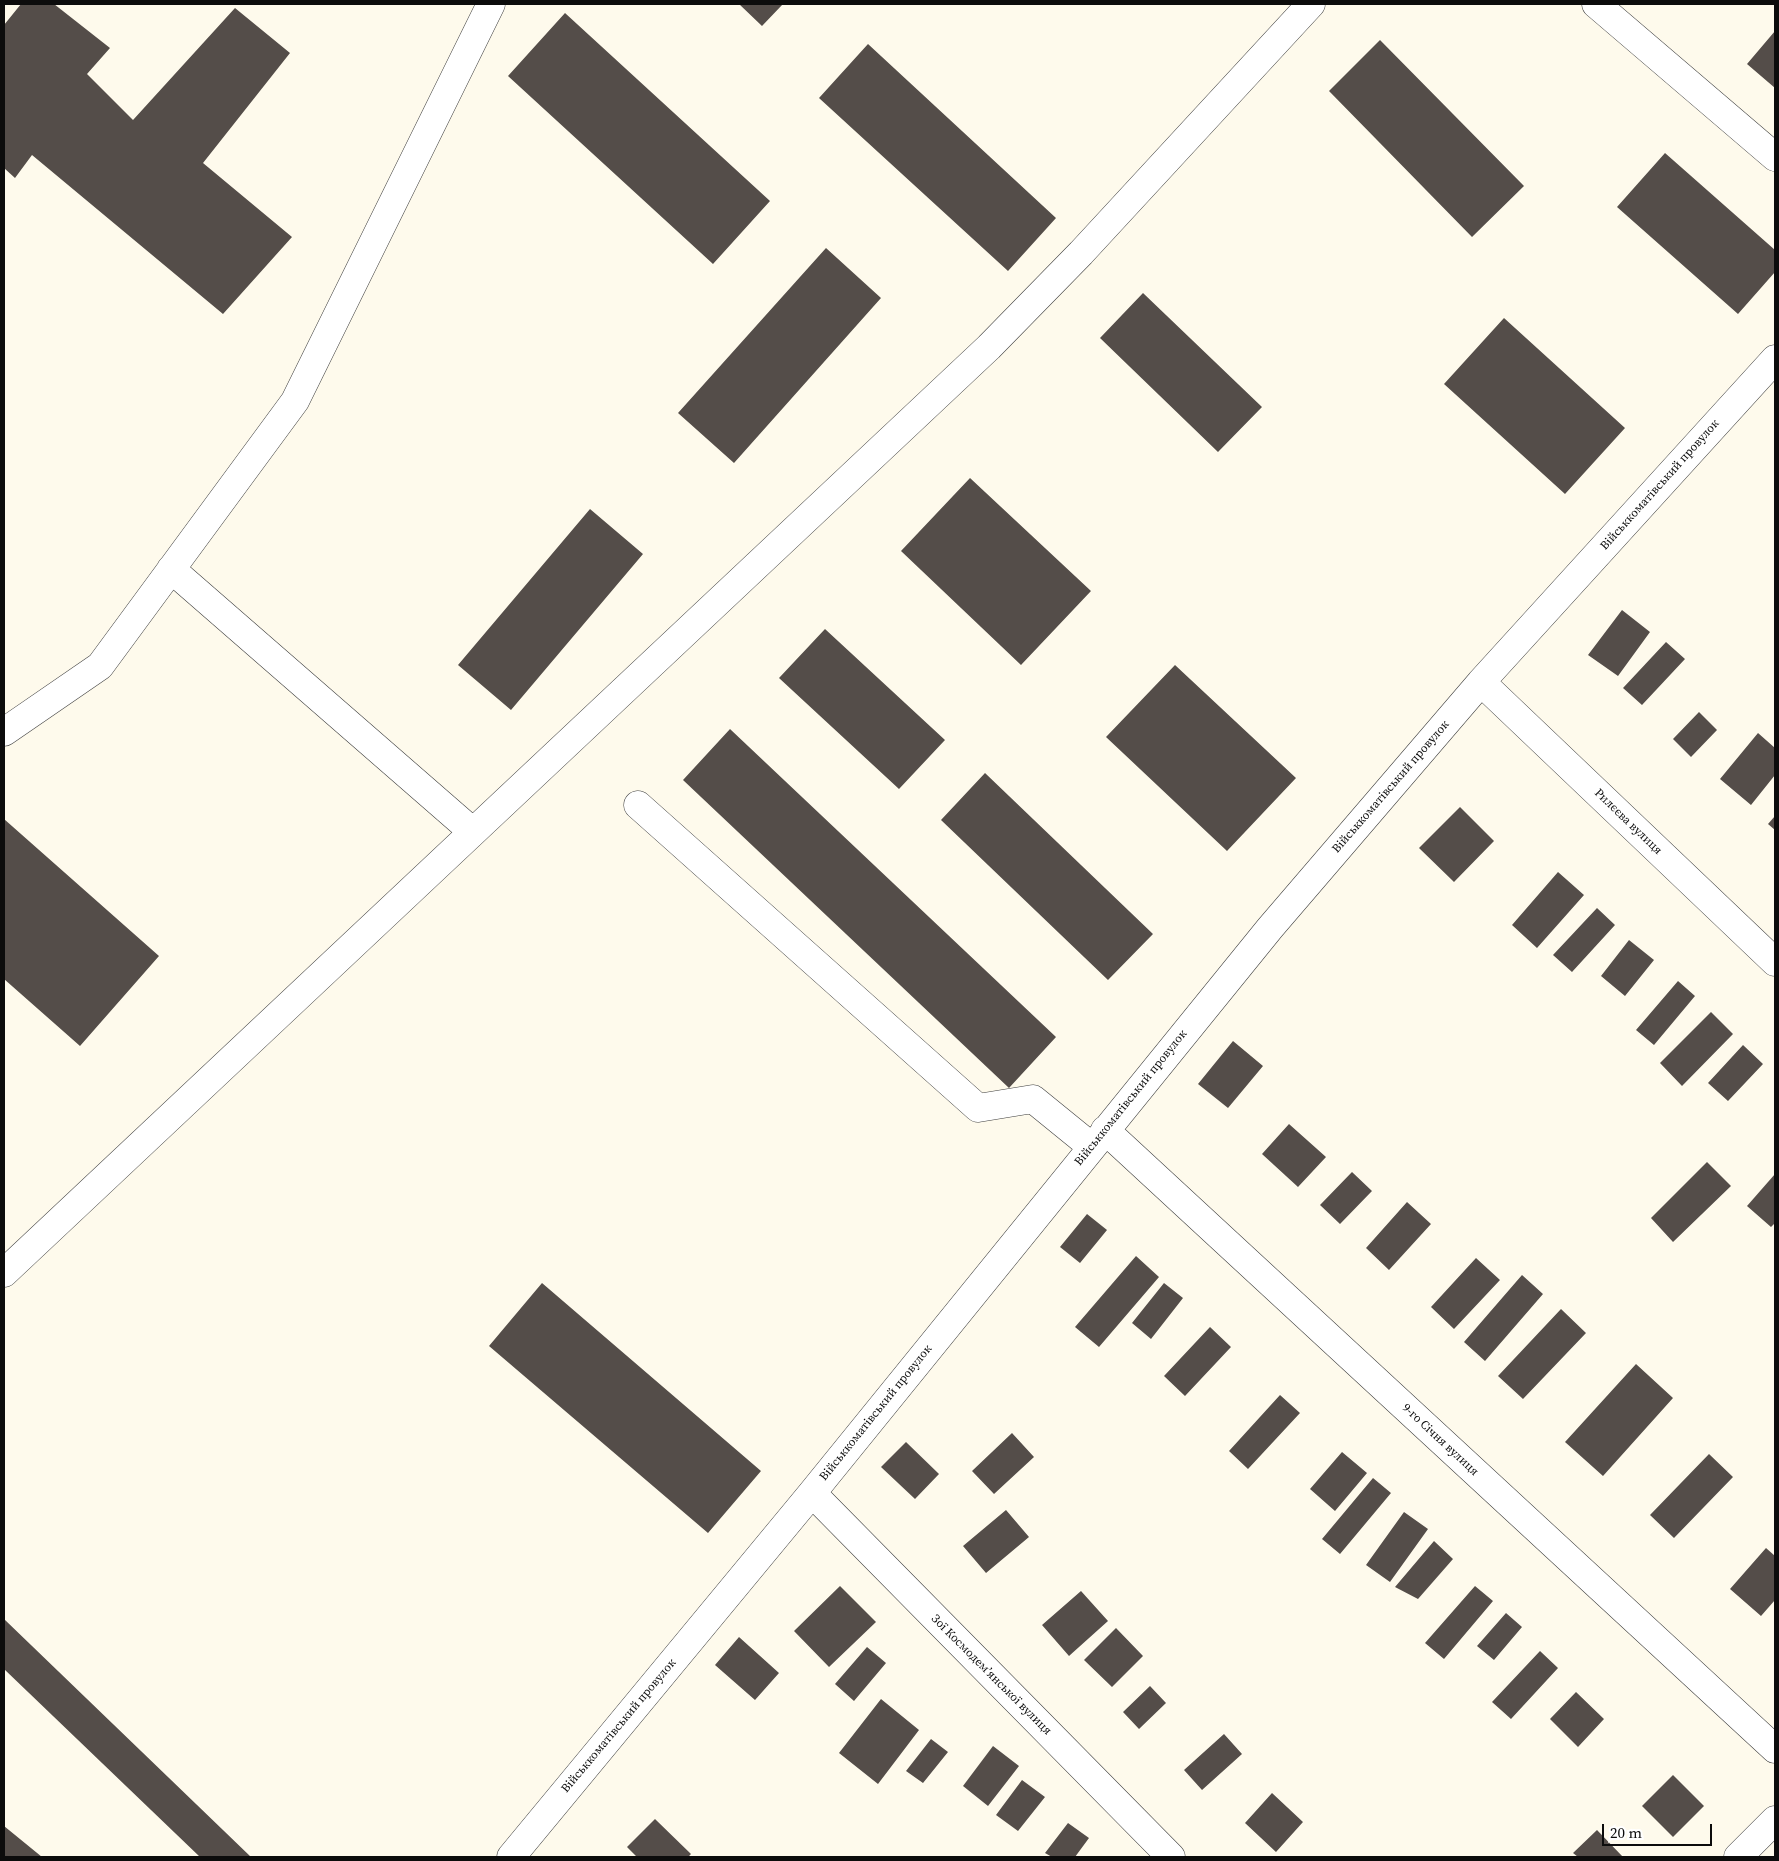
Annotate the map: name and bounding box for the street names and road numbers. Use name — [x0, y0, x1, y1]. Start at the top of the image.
street label: Військкоматівський провулок — [1598, 417, 1722, 553]
street label: Військкоматівський провулок — [1330, 718, 1452, 856]
street label: Рилєєва вулиця — [1591, 786, 1665, 858]
street label: Військкоматівський провулок — [1072, 1027, 1190, 1169]
street label: Військкоматівський провулок — [817, 1342, 935, 1484]
street label: 9-го Січня вулиця — [1399, 1401, 1481, 1479]
street label: Зої Космодем’янської вулиця — [928, 1612, 1054, 1738]
street label: Військкоматівський провулок — [559, 1656, 679, 1796]

